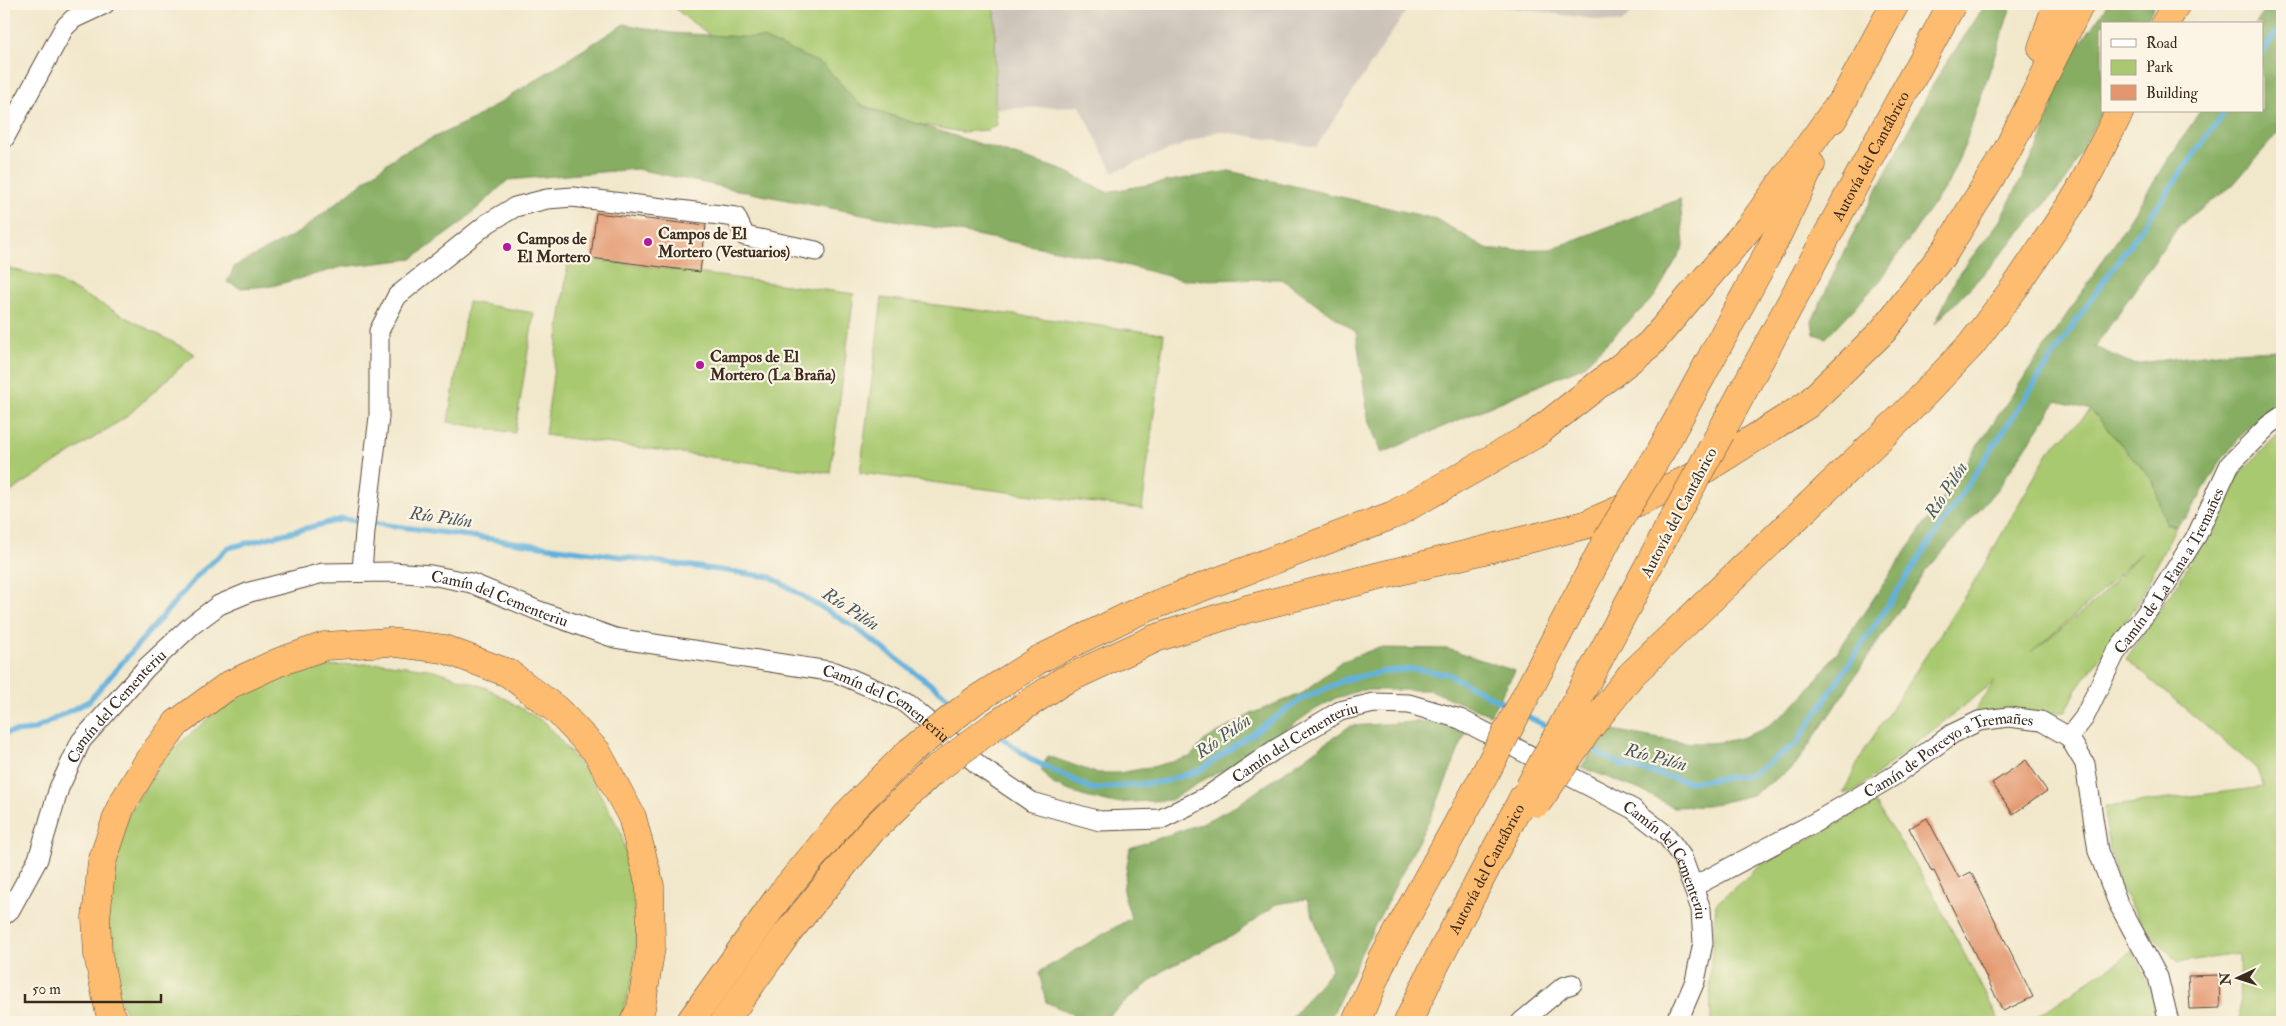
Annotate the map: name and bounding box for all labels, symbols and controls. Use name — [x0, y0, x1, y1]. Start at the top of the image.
legend — [2101, 22, 2264, 112]
text: Road — [2146, 34, 2178, 53]
text: Park — [2146, 58, 2173, 77]
text: Building — [2146, 84, 2198, 103]
street label: Autovía del Cantábrico — [1827, 88, 1914, 225]
place label: Campos de El Mortero (Vestuarios) — [657, 224, 790, 262]
place label: Campos de El Mortero — [517, 229, 591, 267]
marker: Campos de El Mortero (Vestuarios) — [642, 236, 654, 248]
marker: Campos de El Mortero — [501, 241, 513, 253]
place label: Campos de El Mortero (La Braña) — [709, 347, 836, 385]
marker: Campos de El Mortero (La Braña) — [694, 359, 706, 371]
street label: Autovía del Cantábrico — [1636, 444, 1722, 582]
water label: Río Pilón — [1919, 458, 1973, 524]
street label: Camín de La Fana a Tremañes — [2110, 485, 2229, 658]
water label: Río Pilón — [407, 502, 474, 533]
street label: Camín del Cementeriu — [429, 566, 571, 632]
water label: Río Pilón — [817, 582, 883, 636]
street label: Camín del Cementeriu — [63, 645, 171, 767]
street label: Camín del Cementeriu — [821, 661, 953, 747]
street label: Camín del Cementeriu — [1228, 698, 1360, 788]
street label: Camín de Porceyo a Tremañes — [1860, 708, 2035, 802]
water label: Río Pilón — [1190, 709, 1256, 764]
water label: Río Pilón — [1621, 738, 1689, 777]
street label: Camín del Cementeriu — [1620, 797, 1711, 920]
street label: Autovía del Cantábrico — [1444, 800, 1529, 939]
north arrow — [2214, 954, 2264, 1004]
scale bar — [25, 971, 161, 1003]
text: N — [2217, 972, 2235, 987]
text: 50 m — [32, 980, 61, 999]

